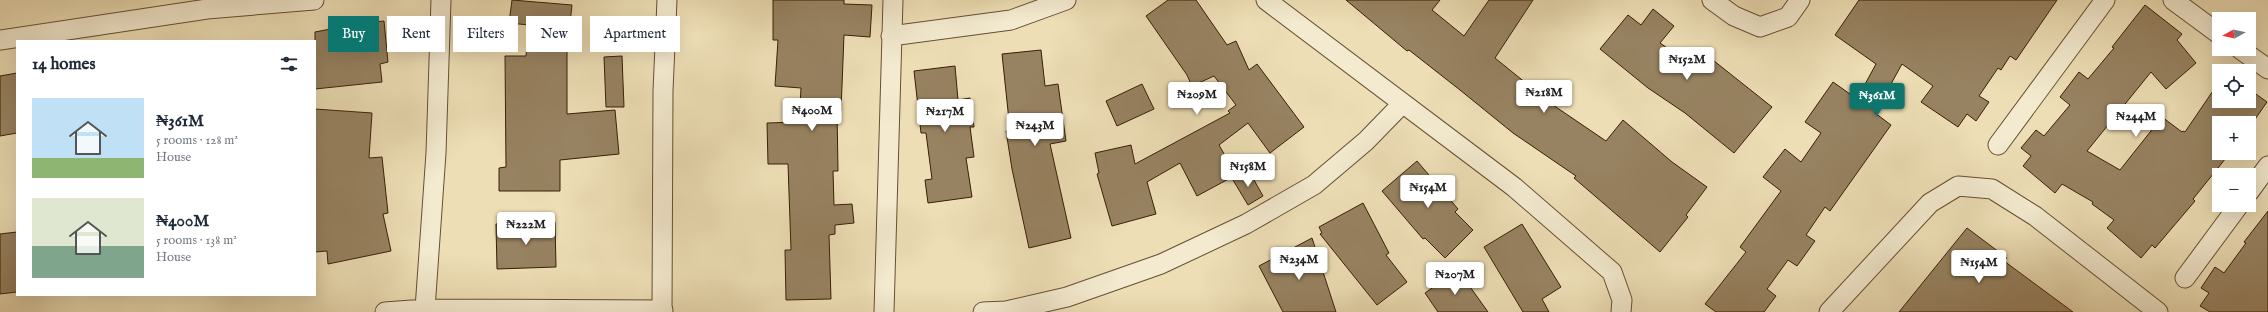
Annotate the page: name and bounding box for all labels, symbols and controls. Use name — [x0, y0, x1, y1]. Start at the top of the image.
north arrow — [2212, 12, 2256, 56]
map controls — [2212, 12, 2256, 212]
chip: Buy — [328, 16, 379, 52]
chip: Rent — [387, 16, 445, 52]
chip: Filters — [453, 16, 518, 52]
chip: New — [526, 16, 582, 52]
chip: Apartment — [590, 16, 680, 52]
pin: ₦152M — [1659, 47, 1715, 81]
text: ₦152M — [1668, 51, 1706, 68]
icon: filters — [278, 53, 300, 75]
text: 14 homes — [32, 54, 95, 75]
button: locate — [2212, 64, 2256, 108]
pin: ₦218M — [1516, 80, 1572, 114]
pin: ₦209M — [1169, 82, 1225, 116]
pin: ₦361M — [1849, 83, 1905, 117]
text: ₦218M — [1525, 84, 1563, 101]
text: ₦209M — [1177, 86, 1217, 103]
text: ₦361M — [1859, 87, 1895, 104]
pin: ₦400M — [784, 98, 840, 132]
pin: ₦217M — [917, 99, 973, 133]
text: ₦400M — [792, 102, 832, 119]
text: ₦217M — [926, 103, 964, 120]
pin: ₦244M — [2108, 104, 2164, 138]
text: ₦244M — [2116, 108, 2156, 125]
text: ₦361M — [156, 111, 204, 132]
pin: ₦243M — [1007, 113, 1063, 147]
icon: home — [64, 114, 112, 162]
button: + — [2212, 116, 2256, 160]
text: ₦243M — [1016, 117, 1054, 134]
text: 5 rooms · 128 m² — [156, 132, 238, 149]
text: House — [156, 149, 191, 166]
pin: ₦158M — [1220, 154, 1276, 188]
text: ₦158M — [1230, 158, 1266, 175]
button: − — [2212, 168, 2256, 212]
pin: ₦154M — [1400, 175, 1456, 209]
text: ₦154M — [1409, 179, 1447, 196]
text: ₦400M — [156, 211, 209, 232]
pin: ₦222M — [498, 212, 554, 246]
icon: home — [64, 214, 112, 262]
text: ₦222M — [506, 216, 546, 233]
text: 5 rooms · 138 m² — [156, 232, 237, 249]
pin: ₦234M — [1271, 247, 1327, 281]
text: House — [156, 249, 191, 266]
pin: ₦154M — [1951, 250, 2007, 284]
text: ₦234M — [1280, 251, 1318, 268]
text: ₦154M — [1960, 254, 1998, 271]
pin: ₦207M — [1427, 262, 1483, 296]
text: ₦207M — [1435, 266, 1475, 283]

